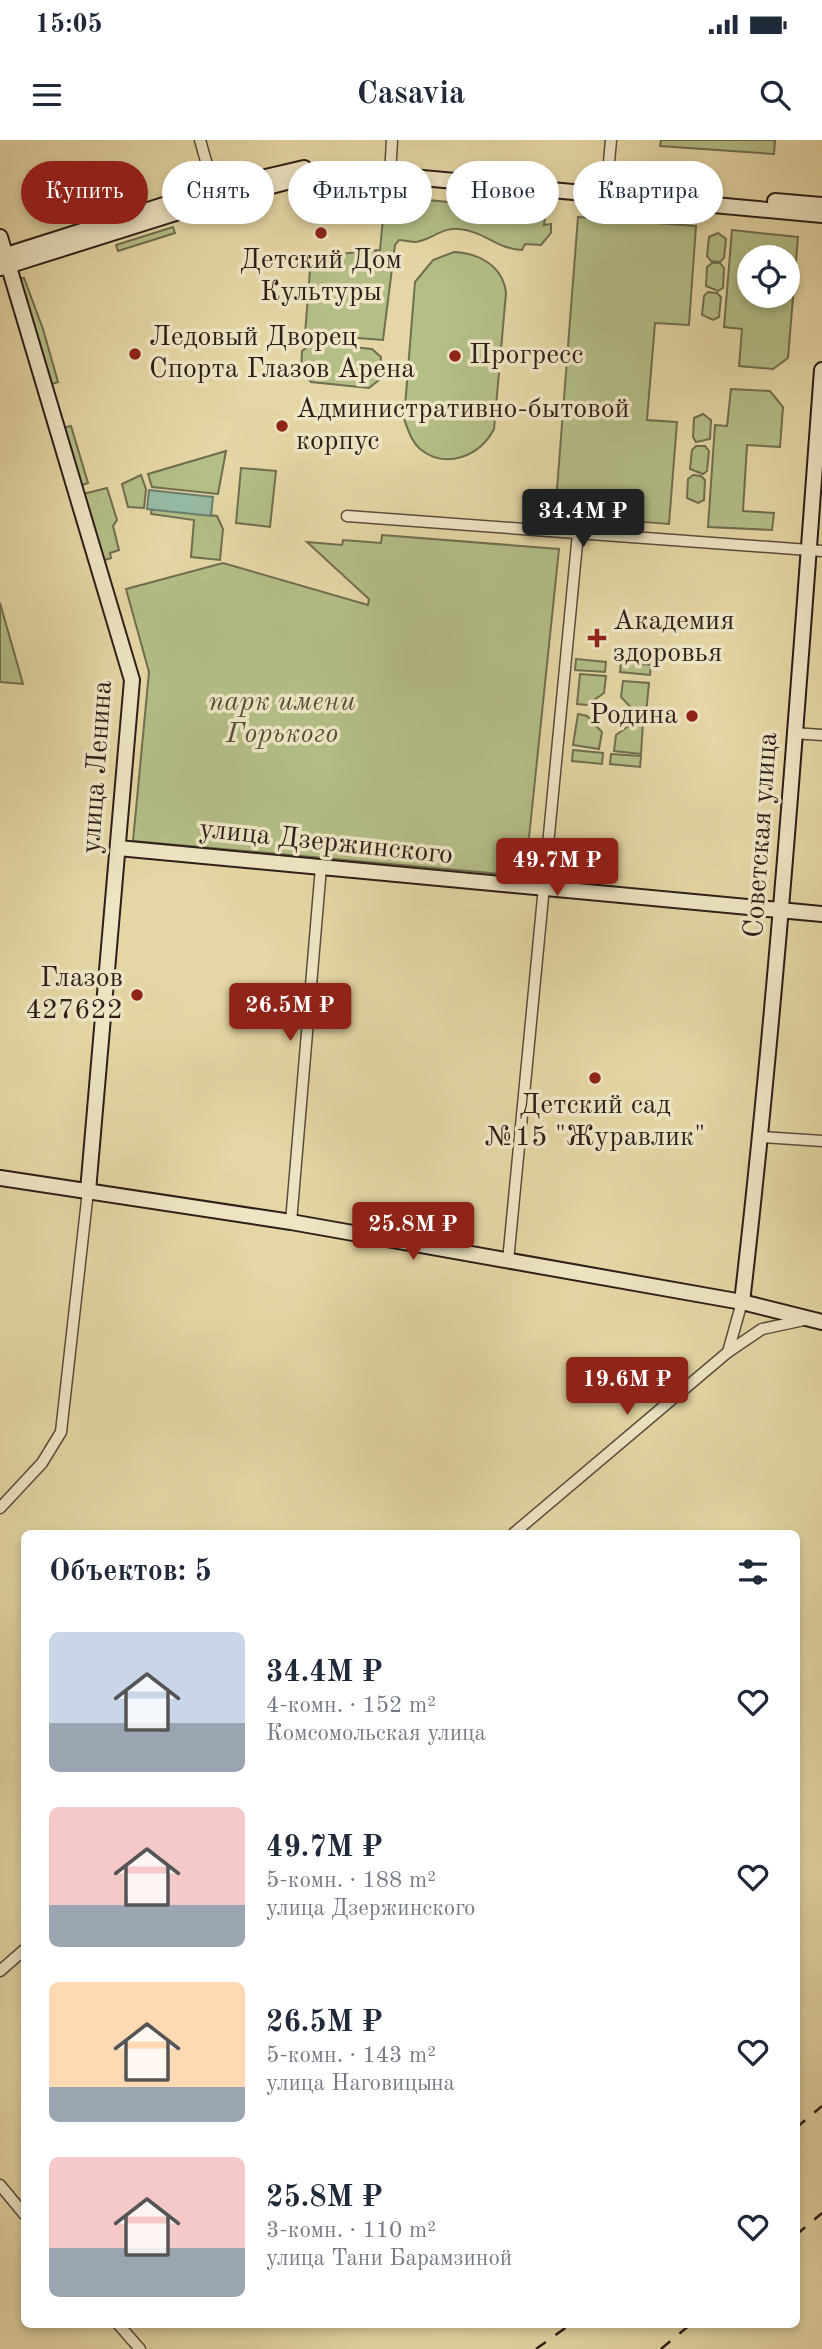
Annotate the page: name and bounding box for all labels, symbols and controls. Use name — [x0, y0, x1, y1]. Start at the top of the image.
text: 15:05 — [35, 12, 103, 38]
icon: menu — [28, 76, 66, 114]
icon: search — [756, 76, 794, 114]
text: Casavia — [357, 79, 465, 111]
chip: Купить — [21, 161, 148, 224]
chip: Снять — [162, 161, 274, 224]
chip: Фильтры — [288, 161, 432, 224]
chip: Новое — [446, 161, 559, 224]
chip: Квартира — [573, 161, 723, 224]
marker: Детский Дом Культуры — [313, 225, 329, 241]
map controls — [737, 245, 800, 308]
button: locate — [737, 245, 800, 308]
place label: Детский Дом Культуры — [240, 247, 402, 307]
place label: Ледовый Дворец Спорта Глазов Арена — [149, 324, 415, 384]
place label: Прогресс — [469, 342, 583, 370]
marker: Ледовый Дворец Спорта Глазов Арена — [127, 346, 143, 362]
marker: Прогресс — [447, 348, 463, 364]
place label: Административно-бытовой корпус — [296, 396, 630, 456]
marker: Административно-бытовой корпус — [274, 418, 290, 434]
pin: 34.4M ₽ — [518, 490, 648, 549]
text: 34.4M ₽ — [538, 500, 628, 523]
place label: Академия здоровья — [613, 608, 735, 668]
marker: Академия здоровья — [587, 628, 607, 648]
street label: улица Ленина — [78, 679, 118, 855]
park label: парк имени Горького — [208, 689, 356, 749]
place label: Родина — [589, 702, 678, 730]
marker: Родина — [684, 708, 700, 724]
street label: Советская улица — [741, 731, 783, 939]
street label: улица Дзержинского — [198, 816, 454, 870]
pin: 49.7M ₽ — [492, 838, 622, 898]
text: 49.7M ₽ — [512, 849, 602, 872]
place label: Глазов 427622 — [26, 965, 123, 1025]
pin: 26.5M ₽ — [225, 984, 355, 1043]
marker: Глазов 427622 — [129, 987, 145, 1003]
text: 26.5M ₽ — [245, 994, 335, 1017]
marker: Детский сад №15 "Журавлик" — [587, 1070, 603, 1086]
place label: Детский сад №15 "Журавлик" — [485, 1092, 705, 1152]
pin: 25.8M ₽ — [348, 1202, 478, 1262]
text: 25.8M ₽ — [368, 1213, 458, 1236]
pin: 19.6M ₽ — [562, 1358, 692, 1417]
text: 19.6M ₽ — [582, 1368, 672, 1391]
icon: filters — [734, 1553, 772, 1591]
text: Объектов: 5 — [49, 1557, 212, 1587]
text: 34.4M ₽ — [266, 1658, 383, 1688]
icon: home — [105, 1660, 189, 1744]
icon: heart — [734, 1683, 772, 1721]
text: 4-комн. · 152 m² — [266, 1694, 436, 1717]
text: Комсомольская улица — [266, 1722, 486, 1745]
text: 49.7M ₽ — [266, 1833, 383, 1863]
icon: home — [105, 1835, 189, 1919]
icon: heart — [734, 1858, 772, 1896]
text: 5-комн. · 188 m² — [266, 1869, 436, 1892]
text: улица Дзержинского — [266, 1897, 475, 1920]
text: 26.5M ₽ — [266, 2008, 383, 2038]
icon: home — [105, 2010, 189, 2094]
icon: heart — [734, 2033, 772, 2071]
text: 5-комн. · 143 m² — [266, 2044, 436, 2067]
text: улица Наговицына — [266, 2072, 455, 2095]
text: 25.8M ₽ — [266, 2183, 383, 2213]
icon: home — [105, 2185, 189, 2269]
icon: heart — [734, 2208, 772, 2246]
text: 3-комн. · 110 m² — [266, 2219, 436, 2242]
text: улица Тани Барамзиной — [266, 2247, 512, 2270]

